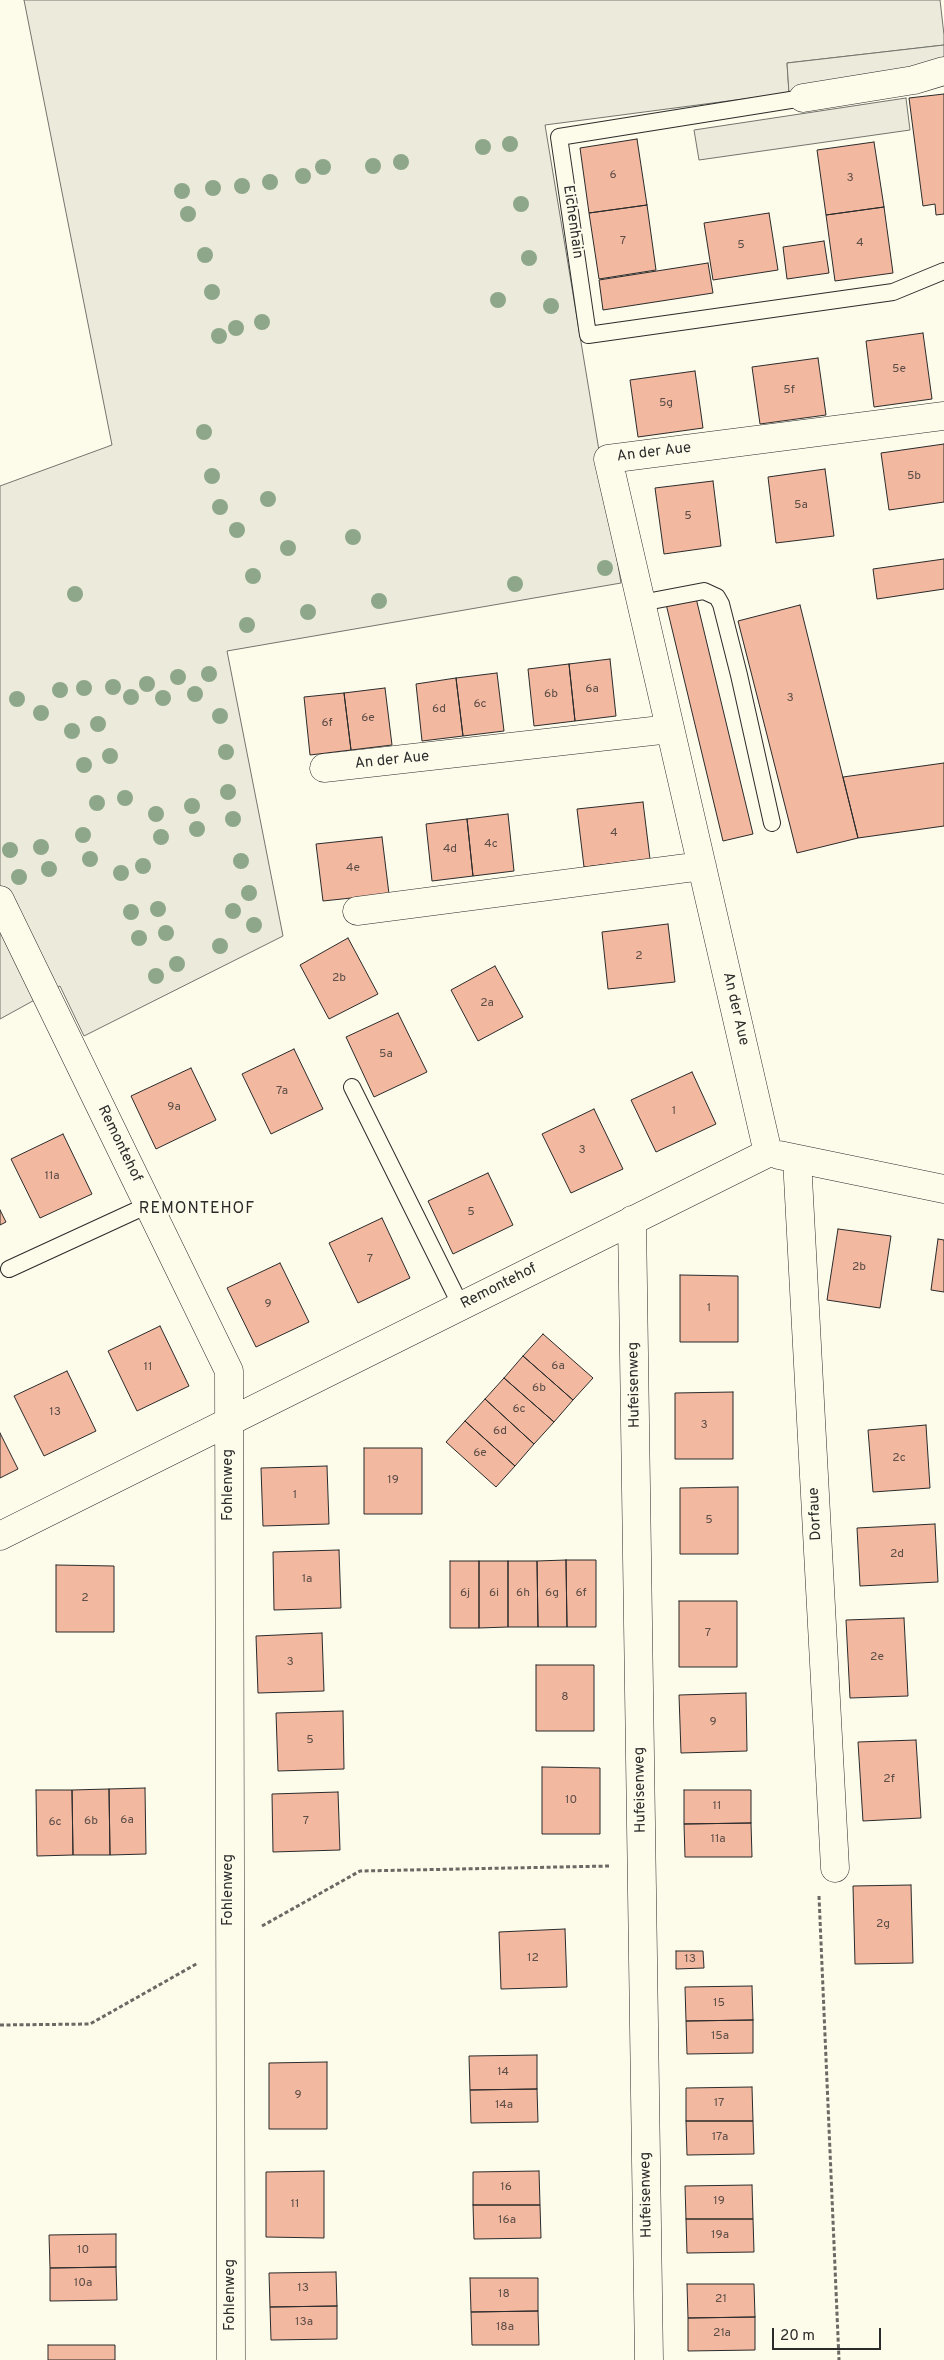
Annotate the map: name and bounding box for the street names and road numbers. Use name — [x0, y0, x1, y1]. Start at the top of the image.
street label: Eichenhain — [558, 184, 586, 260]
street label: An der Aue — [616, 440, 692, 466]
street label: An der Aue — [354, 748, 430, 774]
street label: An der Aue — [718, 971, 752, 1047]
street label: Remontehof — [93, 1103, 145, 1185]
street label: Remontehof — [458, 1260, 540, 1314]
street label: Hufeisenweg — [625, 1342, 645, 1428]
street label: Fohlenweg — [220, 1449, 238, 1521]
street label: Dorfaue — [806, 1487, 826, 1541]
street label: Hufeisenweg — [631, 1747, 651, 1833]
street label: Fohlenweg — [220, 1854, 238, 1926]
street label: Hufeisenweg — [637, 2152, 657, 2238]
street label: Fohlenweg — [222, 2259, 240, 2331]

